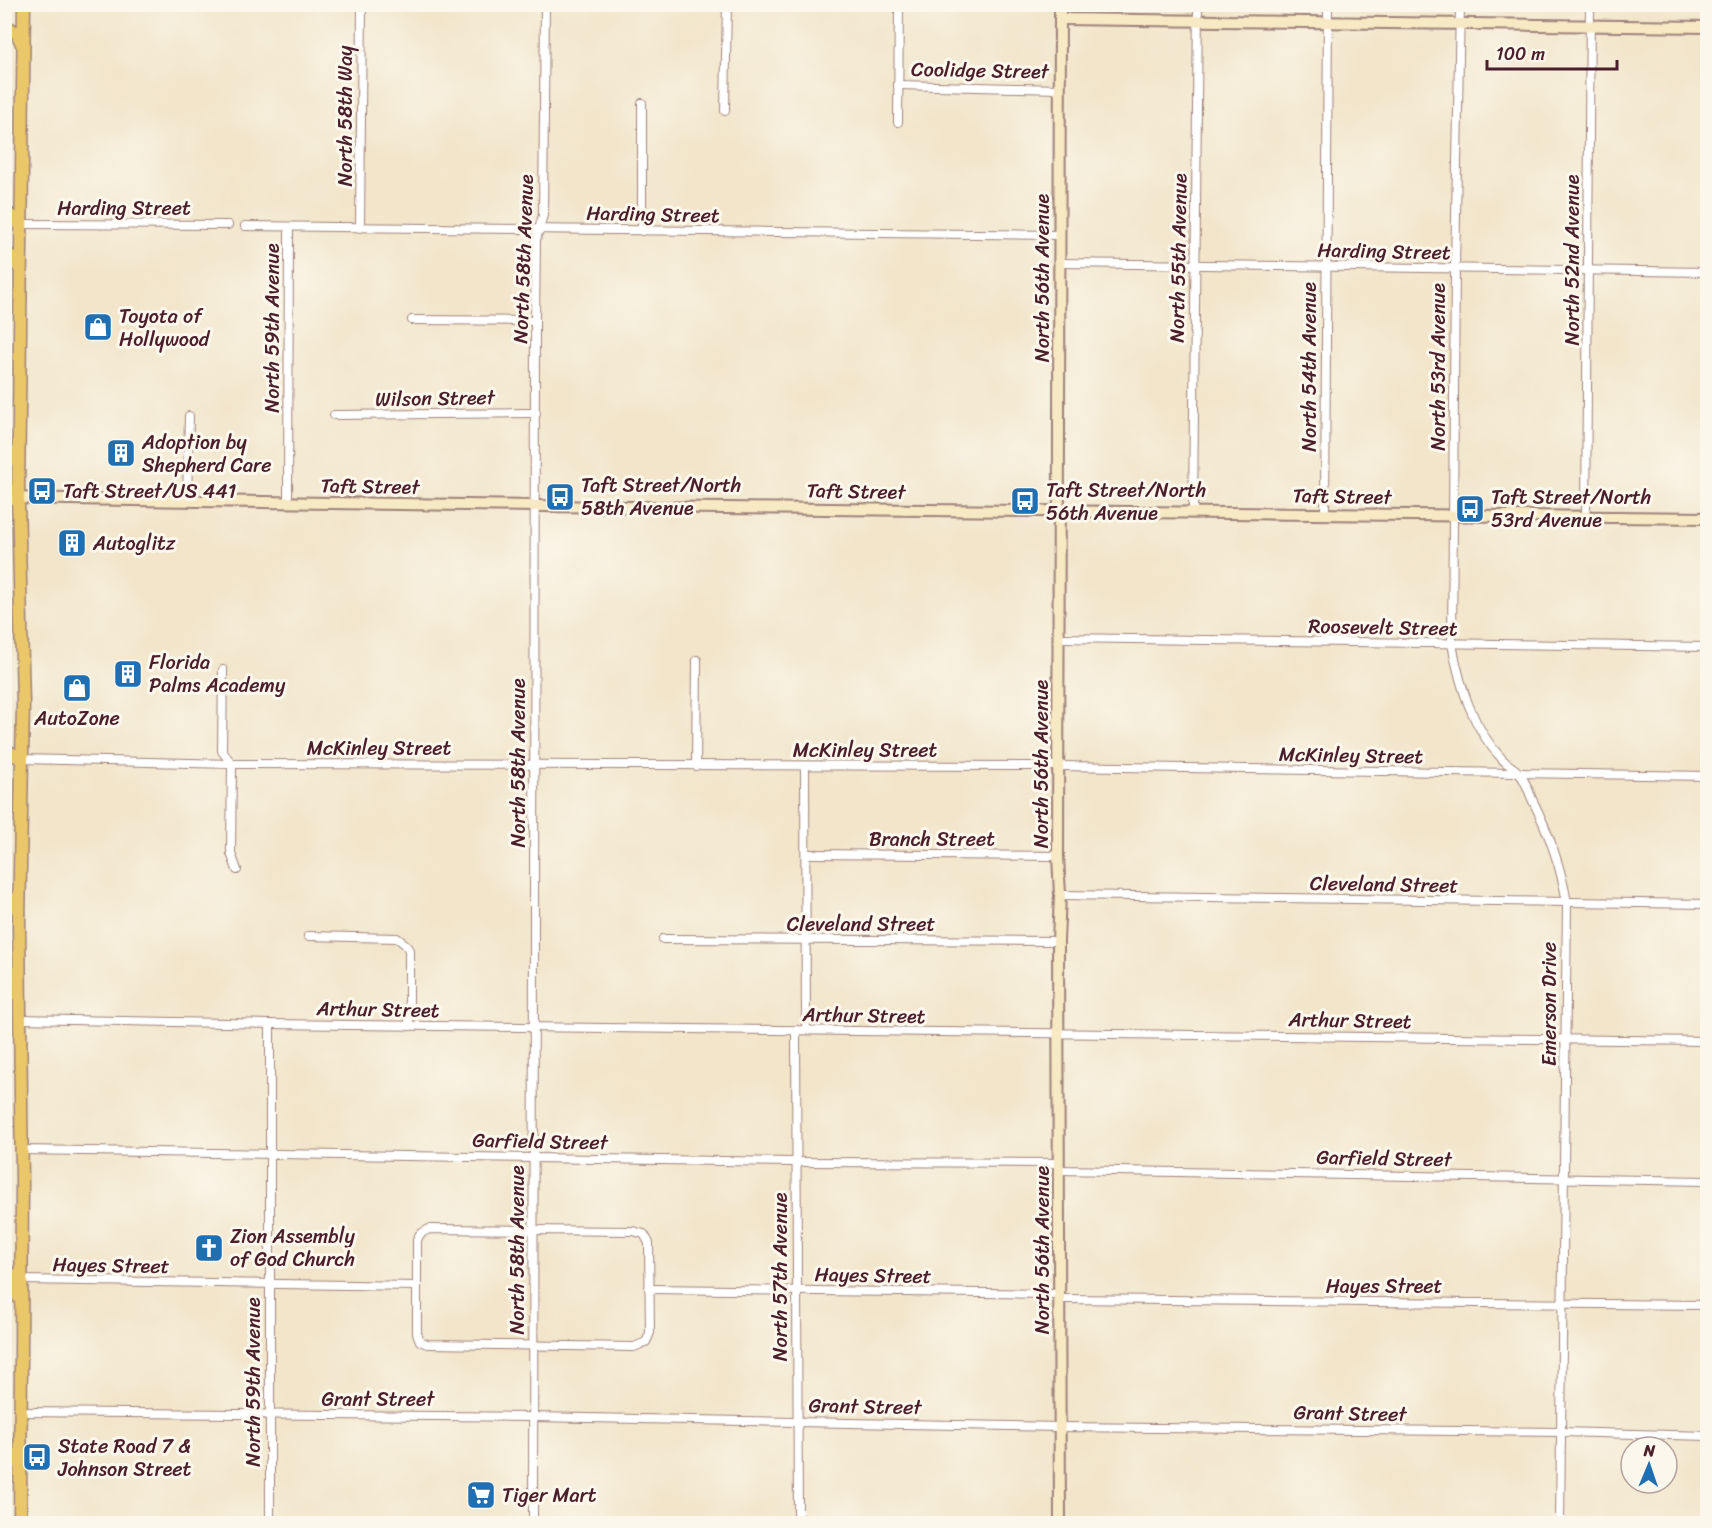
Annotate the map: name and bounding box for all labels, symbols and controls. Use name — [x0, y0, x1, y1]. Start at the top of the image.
scale bar — [1487, 33, 1618, 71]
text: 100 m — [1496, 38, 1545, 70]
street label: North 58th Way — [328, 45, 363, 187]
street label: Coolidge Street — [911, 52, 1050, 89]
street label: North 55th Avenue — [1160, 173, 1197, 343]
street label: North 58th Avenue — [503, 174, 544, 344]
street label: North 52nd Avenue — [1555, 174, 1590, 345]
street label: Harding Street — [57, 191, 191, 226]
street label: North 56th Avenue — [1025, 193, 1060, 362]
street label: Harding Street — [586, 196, 720, 233]
street label: Harding Street — [1317, 233, 1451, 270]
street label: North 59th Avenue — [255, 243, 290, 413]
street label: North 54th Avenue — [1292, 282, 1327, 452]
street label: North 53rd Avenue — [1421, 283, 1456, 451]
place label: Toyota of Hollywood — [119, 299, 211, 357]
shop icon: Toyota of Hollywood — [82, 311, 114, 343]
street label: Wilson Street — [375, 380, 496, 417]
place label: Adoption by Shepherd Care — [141, 425, 272, 483]
building icon: Adoption by Shepherd Care — [105, 437, 137, 469]
street label: Taft Street — [320, 468, 421, 505]
place label: Taft Street/North 58th Avenue — [581, 468, 741, 526]
street label: Taft Street — [806, 473, 907, 510]
place label: Taft Street/North 56th Avenue — [1046, 473, 1206, 531]
place label: Taft Street/US 441 — [63, 474, 236, 509]
bus stop icon: Taft Street/US 441 — [26, 475, 58, 507]
street label: Taft Street — [1292, 478, 1393, 515]
place label: Taft Street/North 53rd Avenue — [1491, 480, 1651, 538]
bus stop icon: Taft Street/North 58th Avenue — [544, 481, 576, 513]
bus stop icon: Taft Street/North 56th Avenue — [1009, 485, 1041, 517]
bus stop icon: Taft Street/North 53rd Avenue — [1454, 493, 1486, 525]
place label: Autoglitz — [92, 526, 176, 561]
building icon: Autoglitz — [56, 527, 88, 559]
street label: Roosevelt Street — [1308, 609, 1458, 646]
place label: Florida Palms Academy — [149, 645, 286, 703]
building icon: Florida Palms Academy — [112, 658, 144, 690]
shop icon: AutoZone — [61, 672, 93, 704]
street label: North 58th Avenue — [501, 678, 536, 848]
street label: North 56th Avenue — [1024, 679, 1059, 848]
place label: AutoZone — [33, 701, 120, 736]
street label: McKinley Street — [307, 731, 451, 766]
street label: McKinley Street — [793, 733, 937, 768]
street label: McKinley Street — [1278, 737, 1424, 774]
street label: Branch Street — [869, 822, 995, 857]
street label: Cleveland Street — [1309, 866, 1459, 903]
street label: Cleveland Street — [787, 907, 935, 942]
street label: Emerson Drive — [1532, 942, 1567, 1066]
street label: Arthur Street — [315, 991, 440, 1028]
street label: Arthur Street — [801, 997, 926, 1034]
street label: Arthur Street — [1287, 1002, 1412, 1039]
street label: Garfield Street — [472, 1123, 609, 1160]
street label: Garfield Street — [1316, 1140, 1453, 1177]
street label: North 58th Avenue — [500, 1165, 535, 1335]
street label: North 56th Avenue — [1025, 1165, 1060, 1334]
street label: North 57th Avenue — [763, 1192, 798, 1361]
place label: Zion Assembly of God Church — [230, 1219, 355, 1277]
church icon: Zion Assembly of God Church — [193, 1232, 225, 1264]
street label: Hayes Street — [52, 1247, 170, 1284]
street label: Hayes Street — [814, 1257, 932, 1294]
street label: Hayes Street — [1326, 1269, 1443, 1304]
street label: North 59th Avenue — [236, 1297, 271, 1467]
street label: Grant Street — [322, 1382, 435, 1417]
street label: Grant Street — [808, 1388, 923, 1425]
street label: Grant Street — [1293, 1395, 1408, 1432]
place label: State Road 7 & Johnson Street — [57, 1429, 192, 1487]
north arrow — [1619, 1435, 1679, 1495]
text: N — [1642, 1436, 1656, 1465]
bus stop icon: State Road 7 & Johnson Street — [21, 1441, 53, 1473]
place label: Tiger Mart — [502, 1478, 597, 1513]
supermarket icon: Tiger Mart — [465, 1479, 497, 1511]

